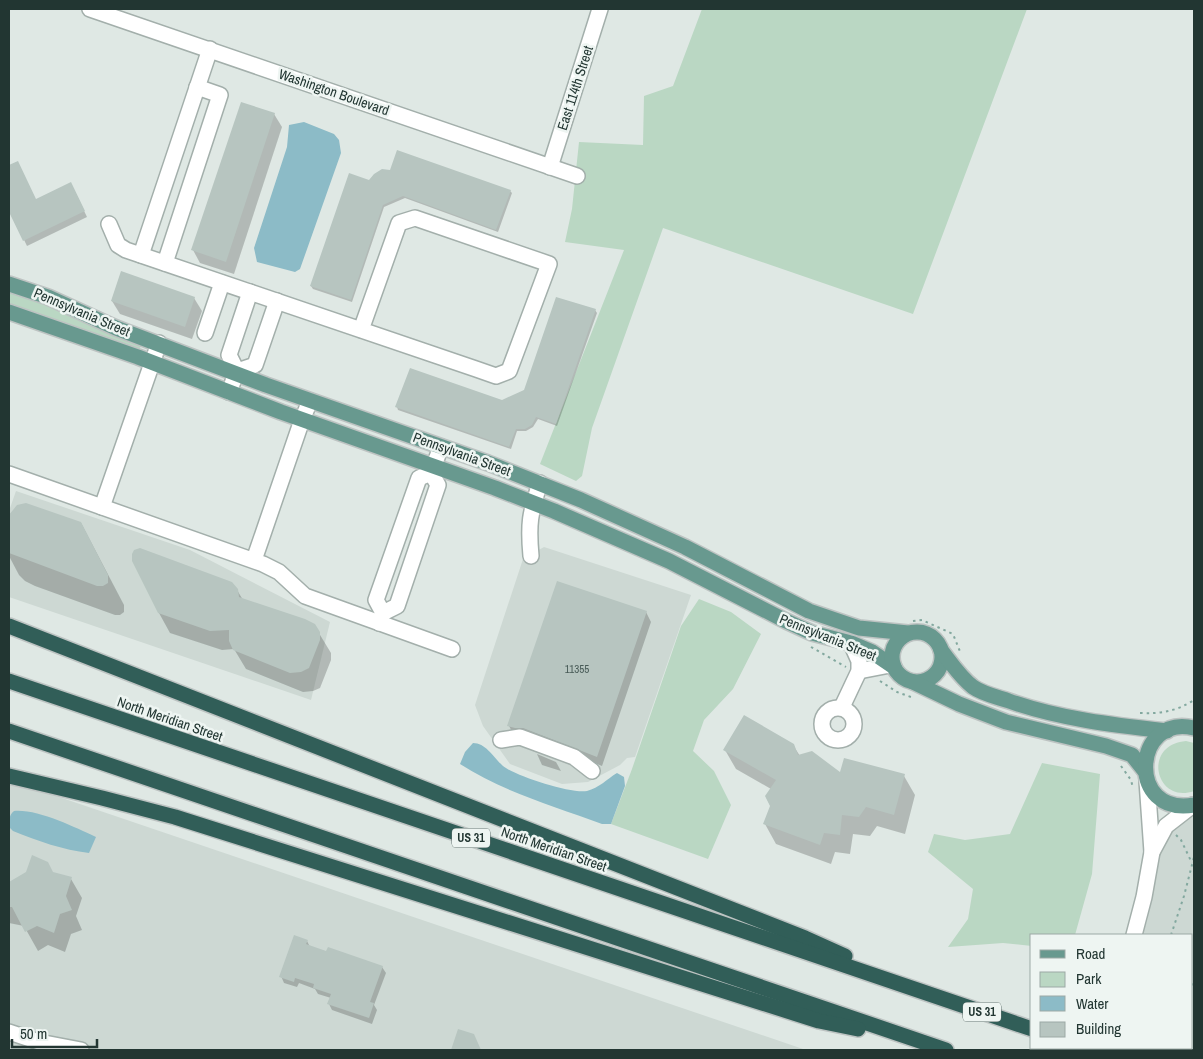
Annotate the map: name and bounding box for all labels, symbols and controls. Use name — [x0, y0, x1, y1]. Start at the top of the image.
street label: East 114th Street — [553, 43, 597, 133]
street label: Washington Boulevard — [276, 65, 392, 119]
street label: Pennsylvania Street — [31, 284, 133, 340]
street label: Pennsylvania Street — [411, 428, 513, 480]
street label: Pennsylvania Street — [777, 609, 879, 665]
house number: 11355 — [565, 662, 589, 676]
street label: North Meridian Street — [115, 693, 225, 745]
street label: North Meridian Street — [499, 823, 609, 875]
road number: US 31 — [452, 828, 490, 848]
legend — [1030, 934, 1193, 1049]
text: Road — [1076, 943, 1105, 964]
text: Park — [1076, 968, 1102, 989]
text: Water — [1076, 993, 1108, 1014]
road number: US 31 — [963, 1002, 1001, 1022]
scale bar — [12, 1016, 98, 1048]
text: Building — [1076, 1018, 1121, 1039]
text: 50 m — [20, 1023, 47, 1044]

